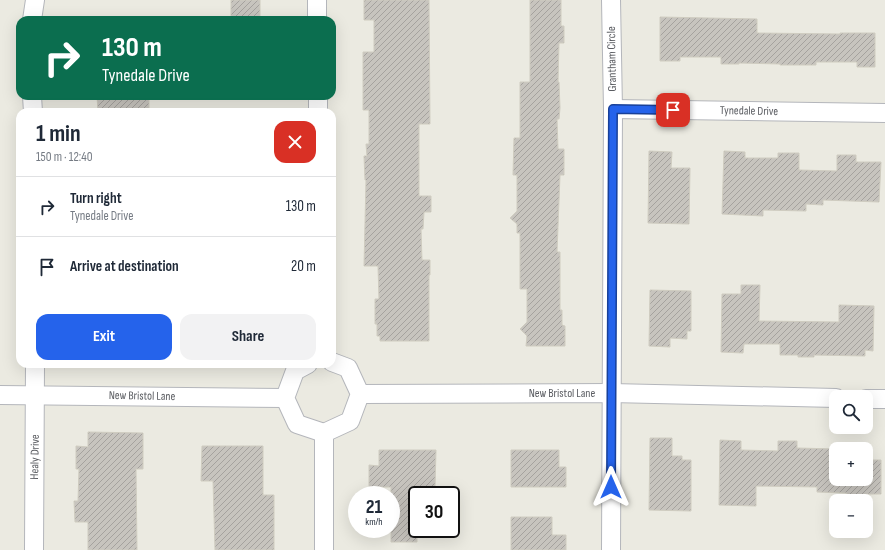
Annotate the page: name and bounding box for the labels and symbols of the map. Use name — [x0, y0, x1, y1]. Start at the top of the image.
street label: Grantham Circle — [604, 26, 620, 92]
pin — [656, 93, 690, 127]
street label: Tynedale Drive — [720, 103, 779, 119]
street label: New Bristol Lane — [529, 386, 595, 401]
street label: New Bristol Lane — [109, 388, 176, 404]
street label: Healy Drive — [27, 434, 43, 480]
position arrow — [590, 466, 632, 508]
speed limit sign: 30 — [408, 486, 460, 538]

